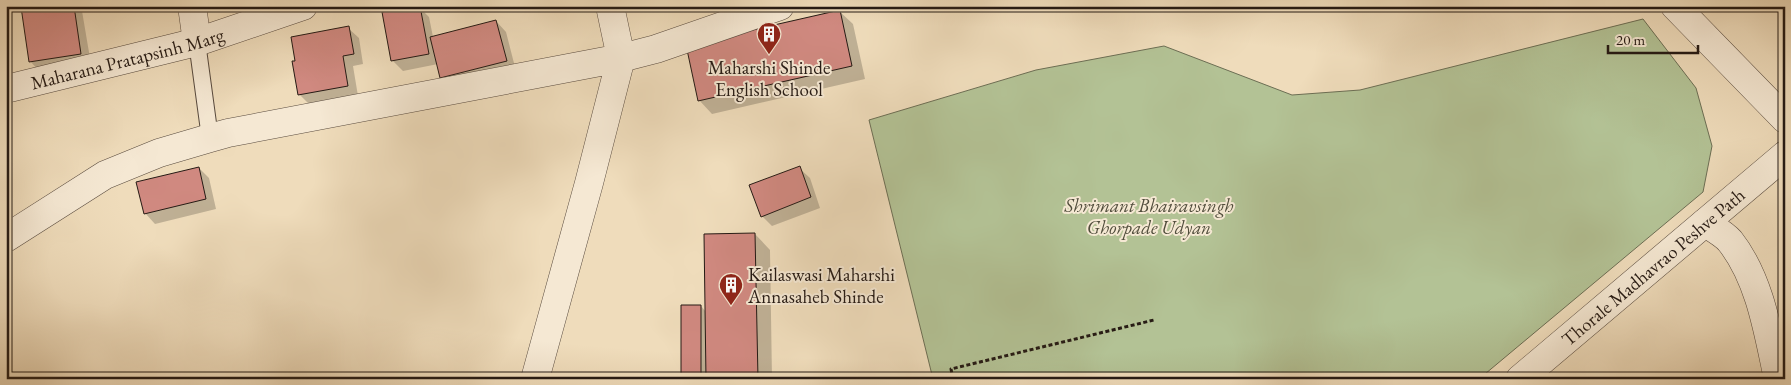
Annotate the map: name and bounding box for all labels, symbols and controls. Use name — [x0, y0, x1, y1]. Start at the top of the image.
street label: Maharana Pratapsinh Marg — [28, 21, 228, 95]
building icon: Maharshi Shinde English School — [756, 21, 782, 55]
scale bar — [1608, 22, 1698, 54]
text: 20 m — [1616, 30, 1645, 49]
place label: Maharshi Shinde English School — [708, 55, 830, 102]
street label: Thorale Madhavrao Peshve Path — [1556, 182, 1750, 351]
park label: Shrimant Bhairavsingh Ghorpade Udyan — [1063, 193, 1234, 240]
place label: Kailaswasi Maharshi Annasaheb Shinde — [747, 262, 895, 309]
building icon: Kailaswasi Maharshi Annasaheb Shinde — [718, 272, 744, 306]

